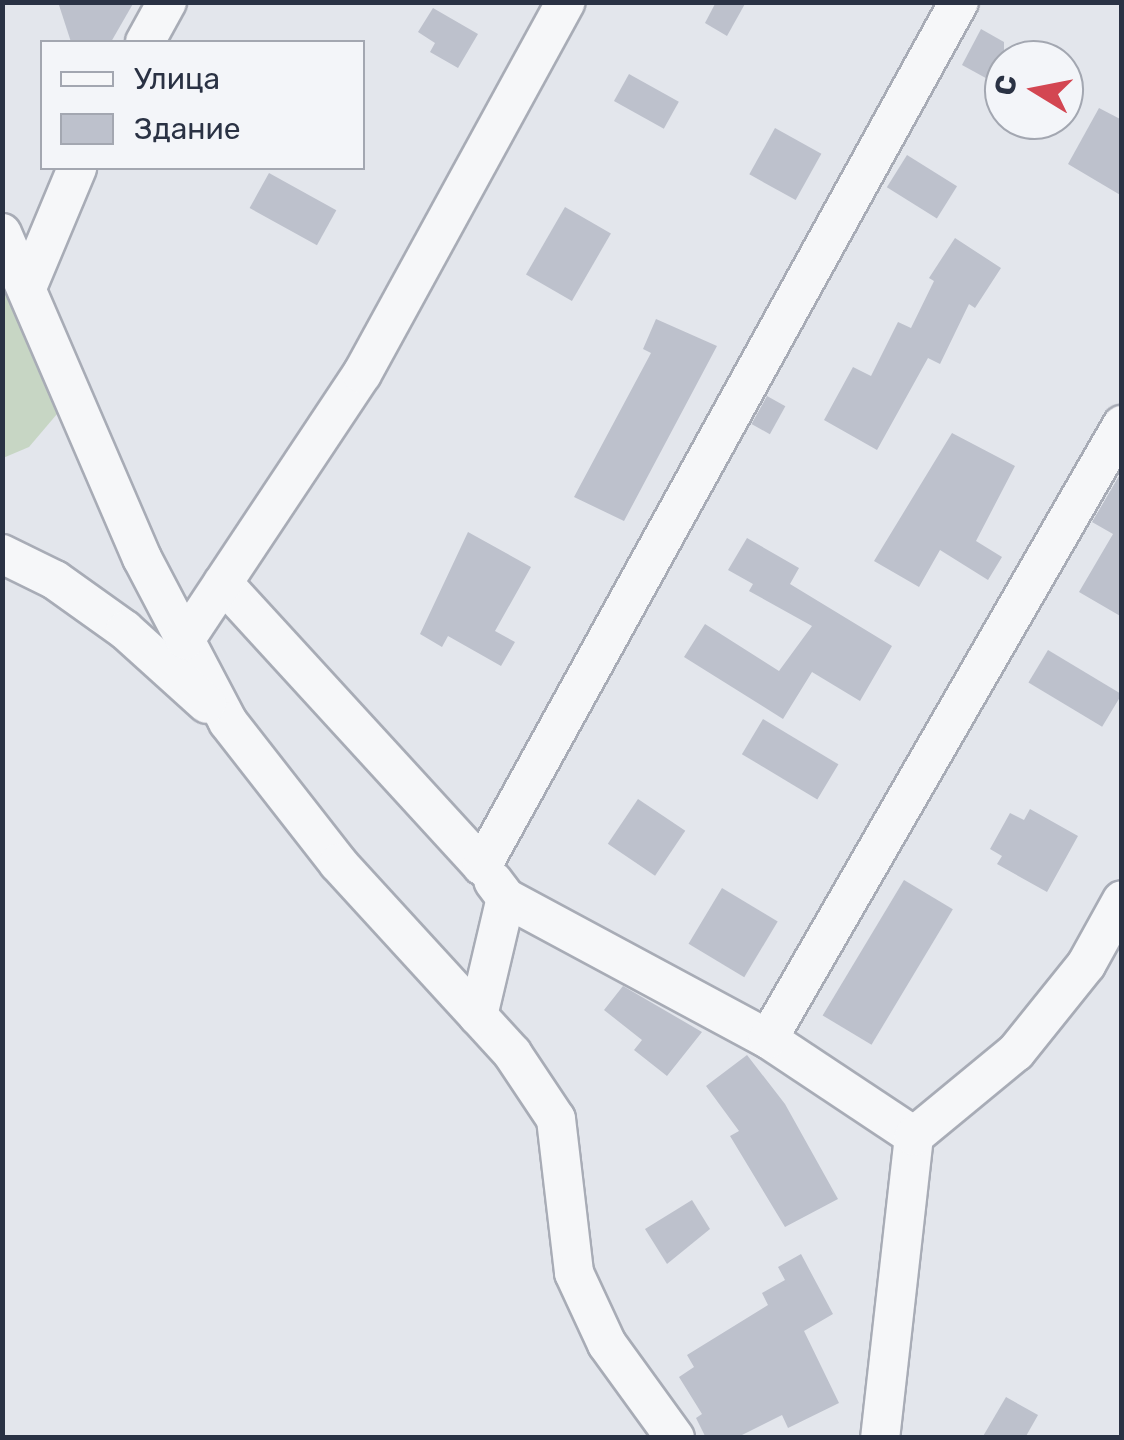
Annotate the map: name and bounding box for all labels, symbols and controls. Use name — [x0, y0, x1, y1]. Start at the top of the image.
legend — [40, 40, 365, 170]
north arrow — [984, 40, 1084, 140]
text: Улица — [134, 61, 220, 97]
text: С — [988, 73, 1024, 98]
text: Здание — [134, 111, 241, 147]

